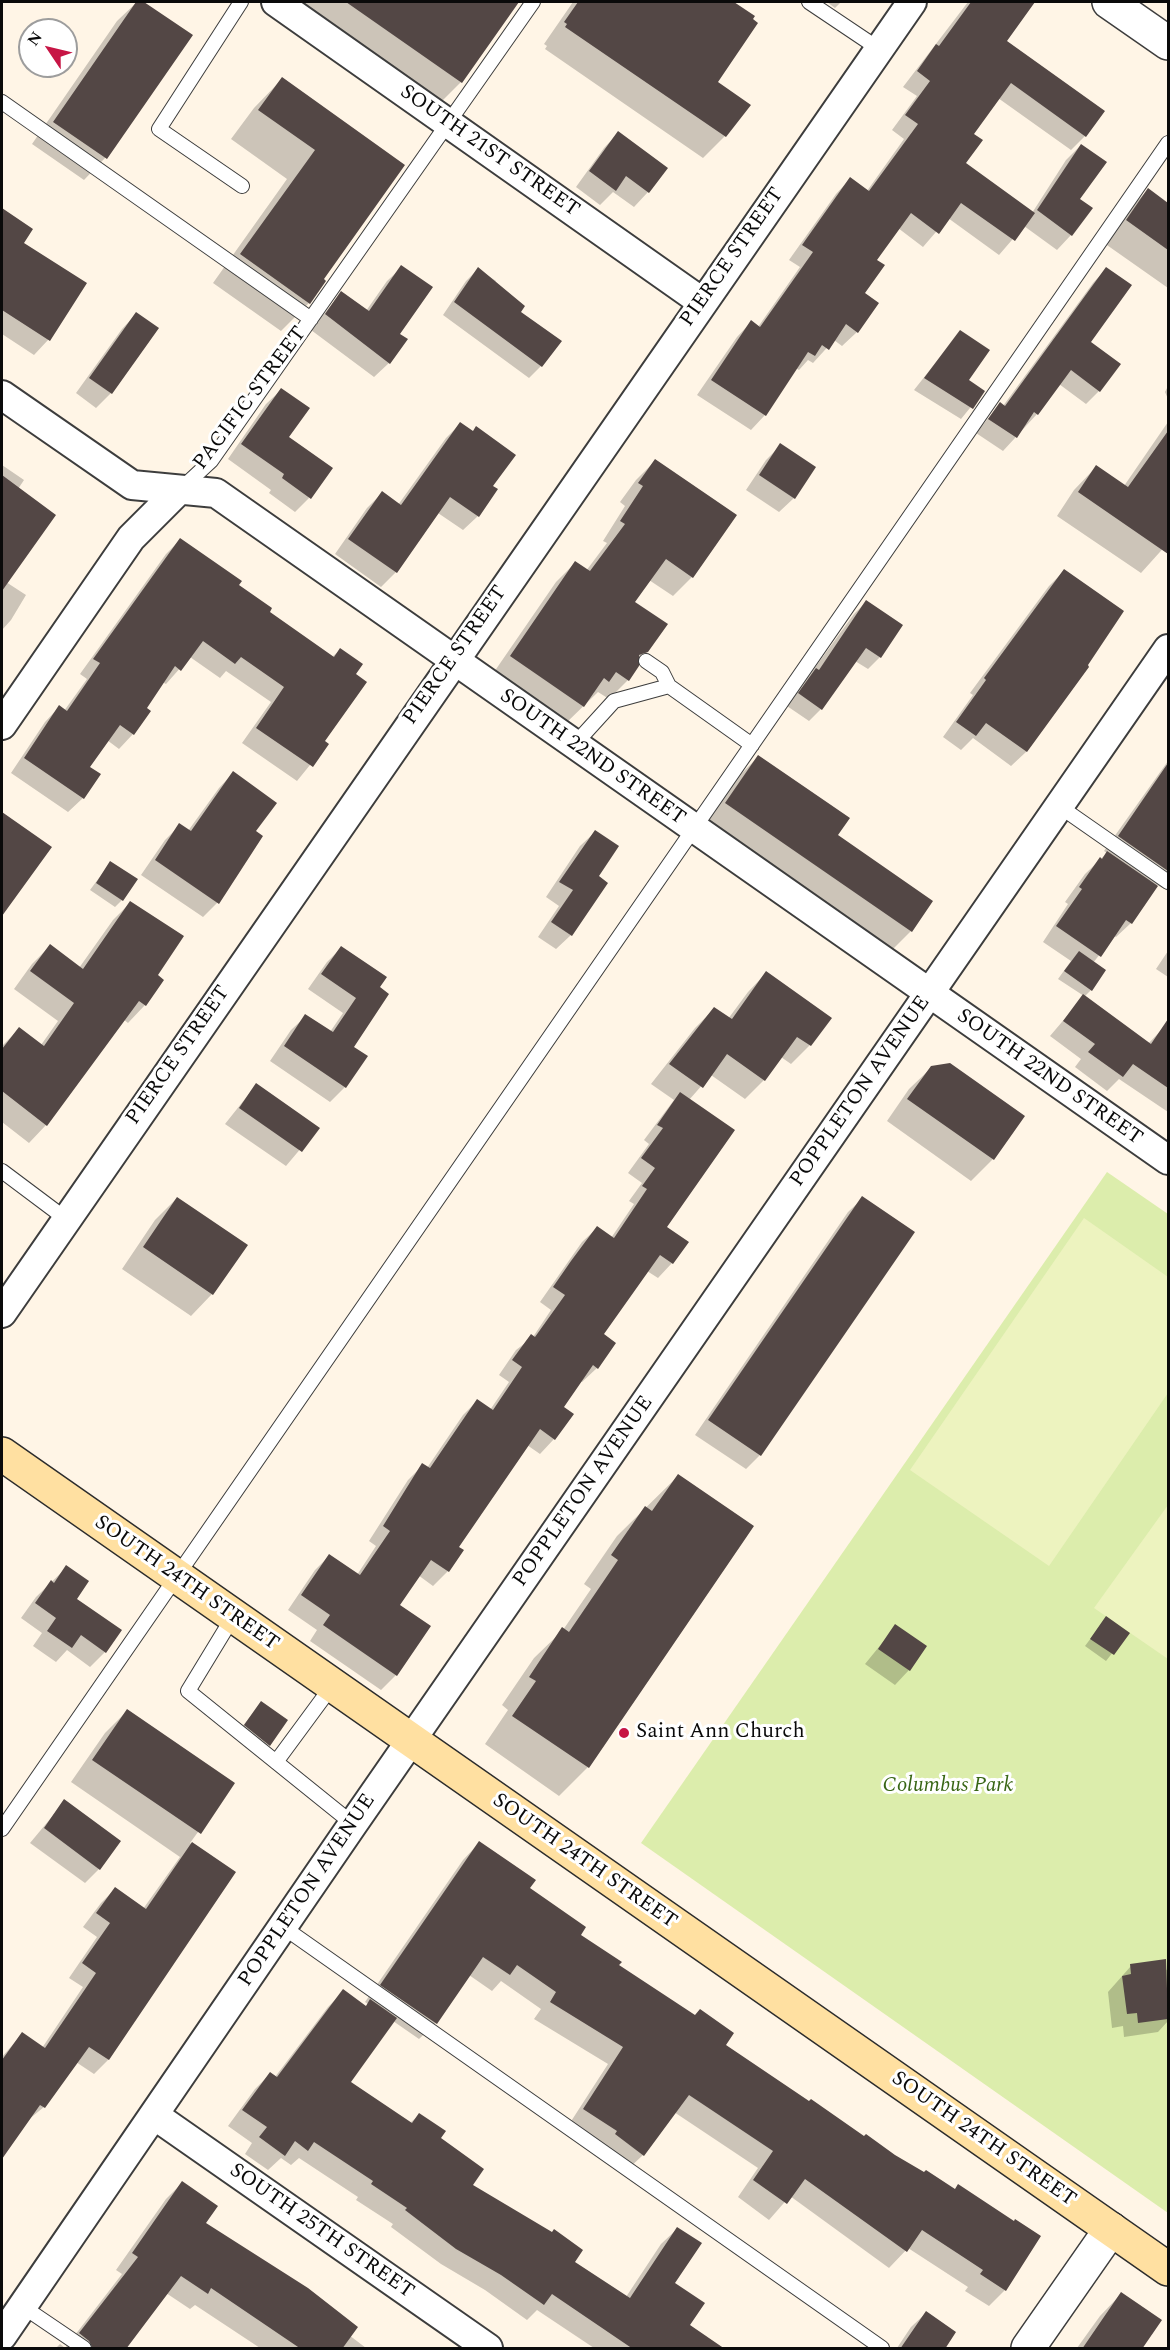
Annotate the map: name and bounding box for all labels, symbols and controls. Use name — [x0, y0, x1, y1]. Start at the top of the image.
north arrow — [18, 18, 78, 78]
text: N — [21, 27, 48, 51]
street label: SOUTH 21ST STREET — [394, 80, 584, 224]
street label: PIERCE STREET — [676, 184, 790, 332]
street label: PACIFIC STREET — [189, 323, 313, 475]
street label: PIERCE STREET — [399, 582, 513, 730]
street label: SOUTH 22ND STREET — [494, 684, 690, 832]
street label: PIERCE STREET — [122, 982, 236, 1130]
street label: POPPLETON AVENUE — [785, 992, 937, 1192]
street label: SOUTH 22ND STREET — [951, 1004, 1147, 1152]
street label: POPPLETON AVENUE — [508, 1392, 660, 1592]
street label: SOUTH 24TH STREET — [89, 1511, 283, 1657]
place label: Saint Ann Church — [636, 1720, 805, 1746]
marker: Saint Ann Church — [617, 1726, 631, 1740]
park label: Columbus Park — [883, 1774, 1013, 1800]
street label: SOUTH 24TH STREET — [487, 1789, 681, 1935]
street label: POPPLETON AVENUE — [234, 1790, 382, 1992]
street label: SOUTH 24TH STREET — [886, 2067, 1080, 2213]
street label: SOUTH 25TH STREET — [224, 2159, 418, 2305]

